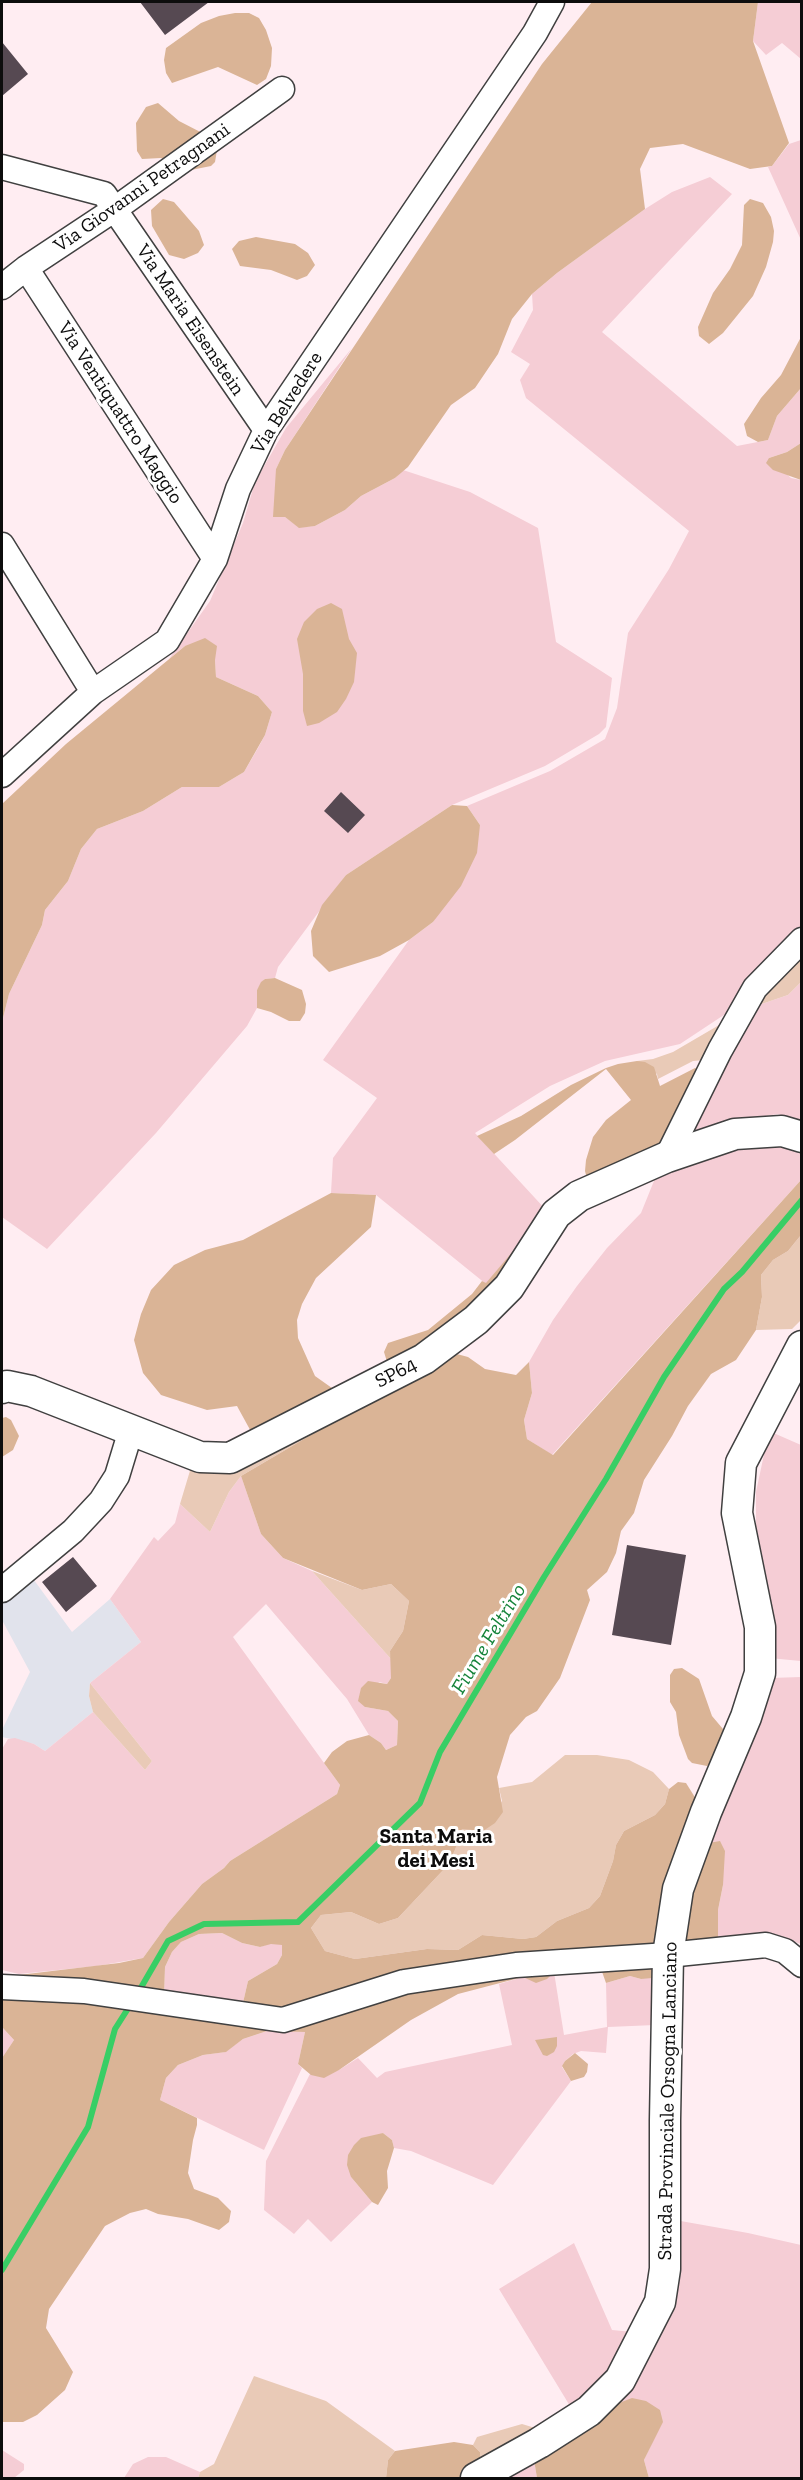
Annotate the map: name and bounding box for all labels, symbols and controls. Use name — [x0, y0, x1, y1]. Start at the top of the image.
street label: Via Giovanni Petragnani — [49, 118, 235, 258]
street label: Via Maria Eisenstein — [130, 240, 250, 400]
street label: Via Ventiquattro Maggio — [52, 317, 188, 509]
street label: Via Belvedere — [246, 347, 328, 459]
street label: SP64 — [371, 1352, 421, 1394]
water label: Fiume Feltrino — [446, 1579, 532, 1699]
district label: Santa Maria dei Mesi — [379, 1824, 493, 1874]
street label: Strada Provinciale Orsogna Lanciano — [653, 1941, 683, 2261]

